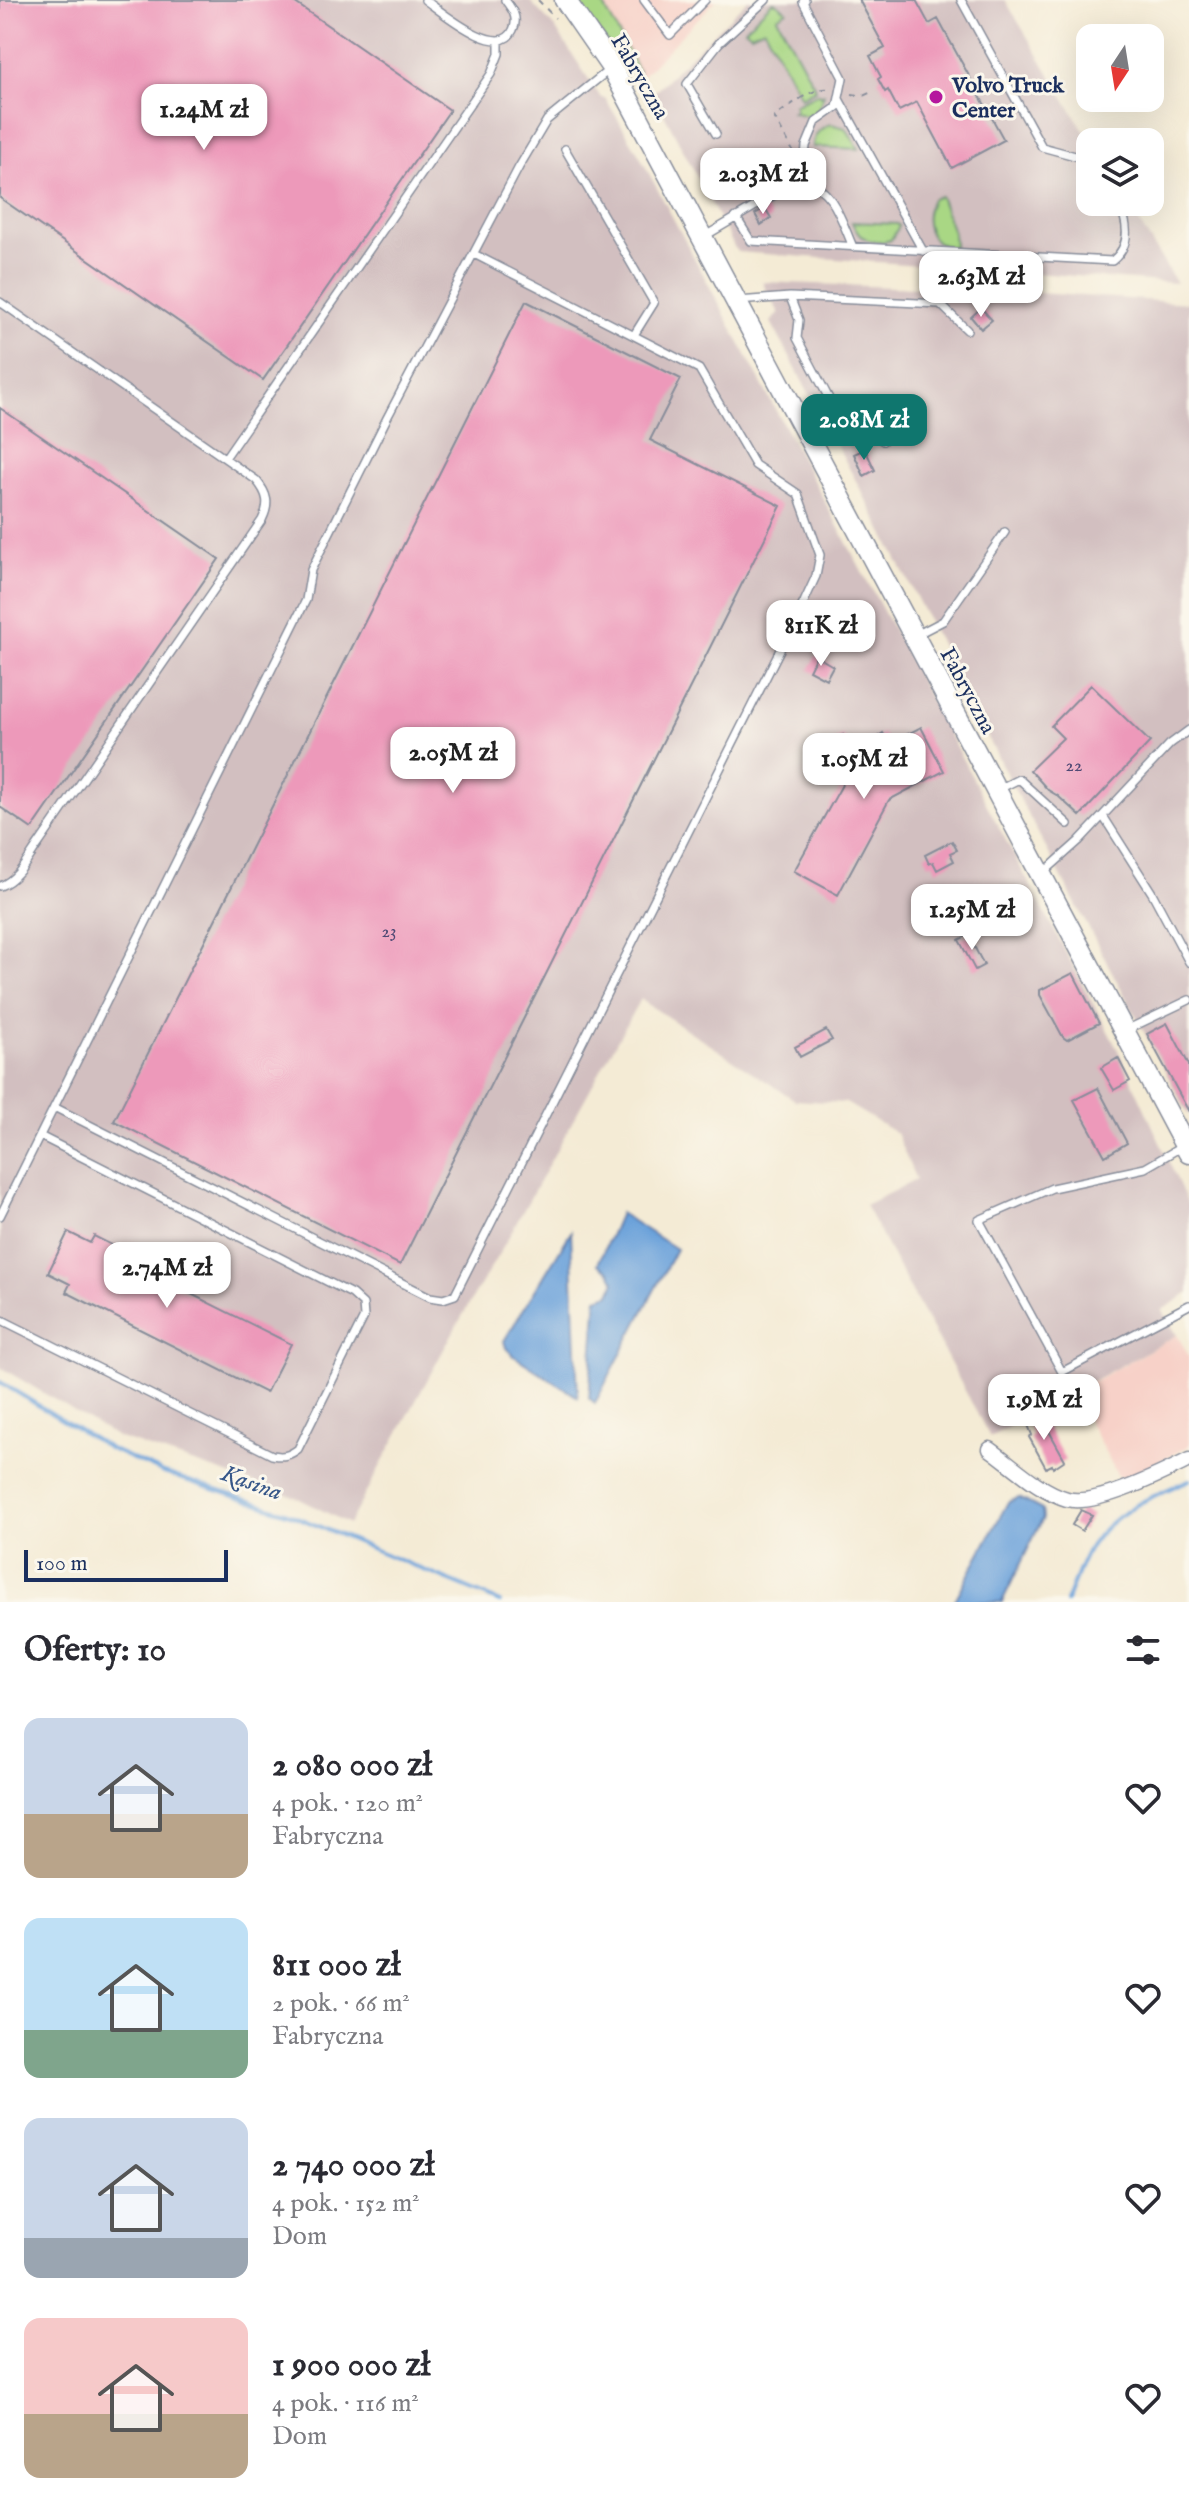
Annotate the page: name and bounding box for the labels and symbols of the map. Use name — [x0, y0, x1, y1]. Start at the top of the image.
north arrow — [1076, 24, 1164, 112]
street label: Fabryczna — [604, 29, 675, 125]
place label: Volvo Truck Center — [951, 72, 1065, 125]
pin: 1.24M zł — [121, 84, 287, 152]
marker: Volvo Truck Center — [927, 88, 945, 106]
pin: 2.03M zł — [680, 148, 846, 216]
pin: 2.63M zł — [898, 251, 1064, 319]
pin: 2.08M zł — [781, 394, 947, 462]
pin: 811K zł — [747, 600, 895, 668]
street label: Fabryczna — [933, 643, 1002, 740]
pin: 2.05M zł — [370, 727, 536, 795]
pin: 1.05M zł — [781, 733, 947, 801]
house number: 22 — [1066, 755, 1082, 778]
pin: 1.25M zł — [889, 884, 1055, 952]
house number: 23 — [381, 921, 397, 944]
pin: 2.74M zł — [84, 1242, 250, 1310]
pin: 1.9M zł — [970, 1374, 1118, 1442]
water label: Kasina — [216, 1458, 286, 1509]
scale bar — [24, 1546, 228, 1582]

